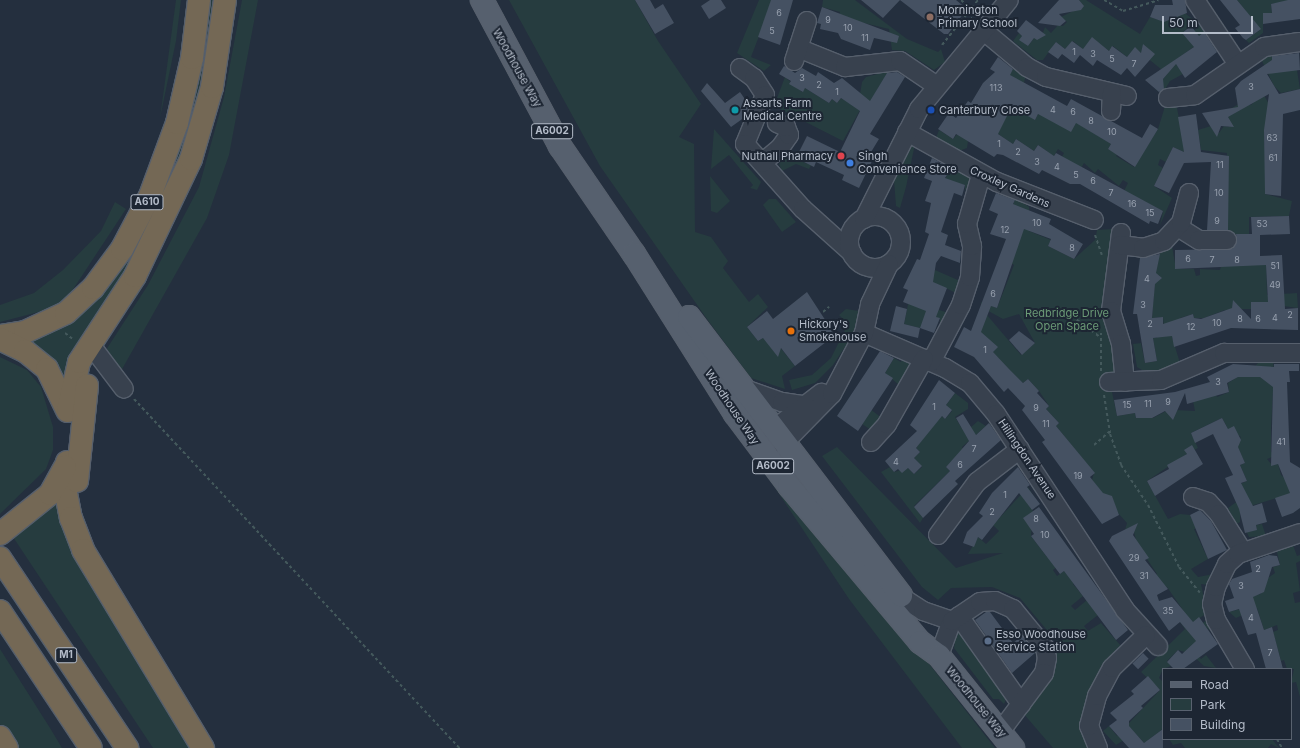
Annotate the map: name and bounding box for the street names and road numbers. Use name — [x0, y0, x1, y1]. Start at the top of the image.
street label: Woodhouse Way — [490, 26, 544, 110]
road number: A6002 — [531, 123, 573, 139]
street label: Croxley Gardens — [968, 163, 1052, 211]
road number: A610 — [130, 194, 164, 210]
street label: Woodhouse Way — [702, 367, 762, 447]
street label: Hillingdon Avenue — [995, 416, 1059, 502]
road number: A6002 — [752, 458, 794, 474]
road number: M1 — [55, 647, 77, 663]
street label: Woodhouse Way — [943, 664, 1009, 740]

